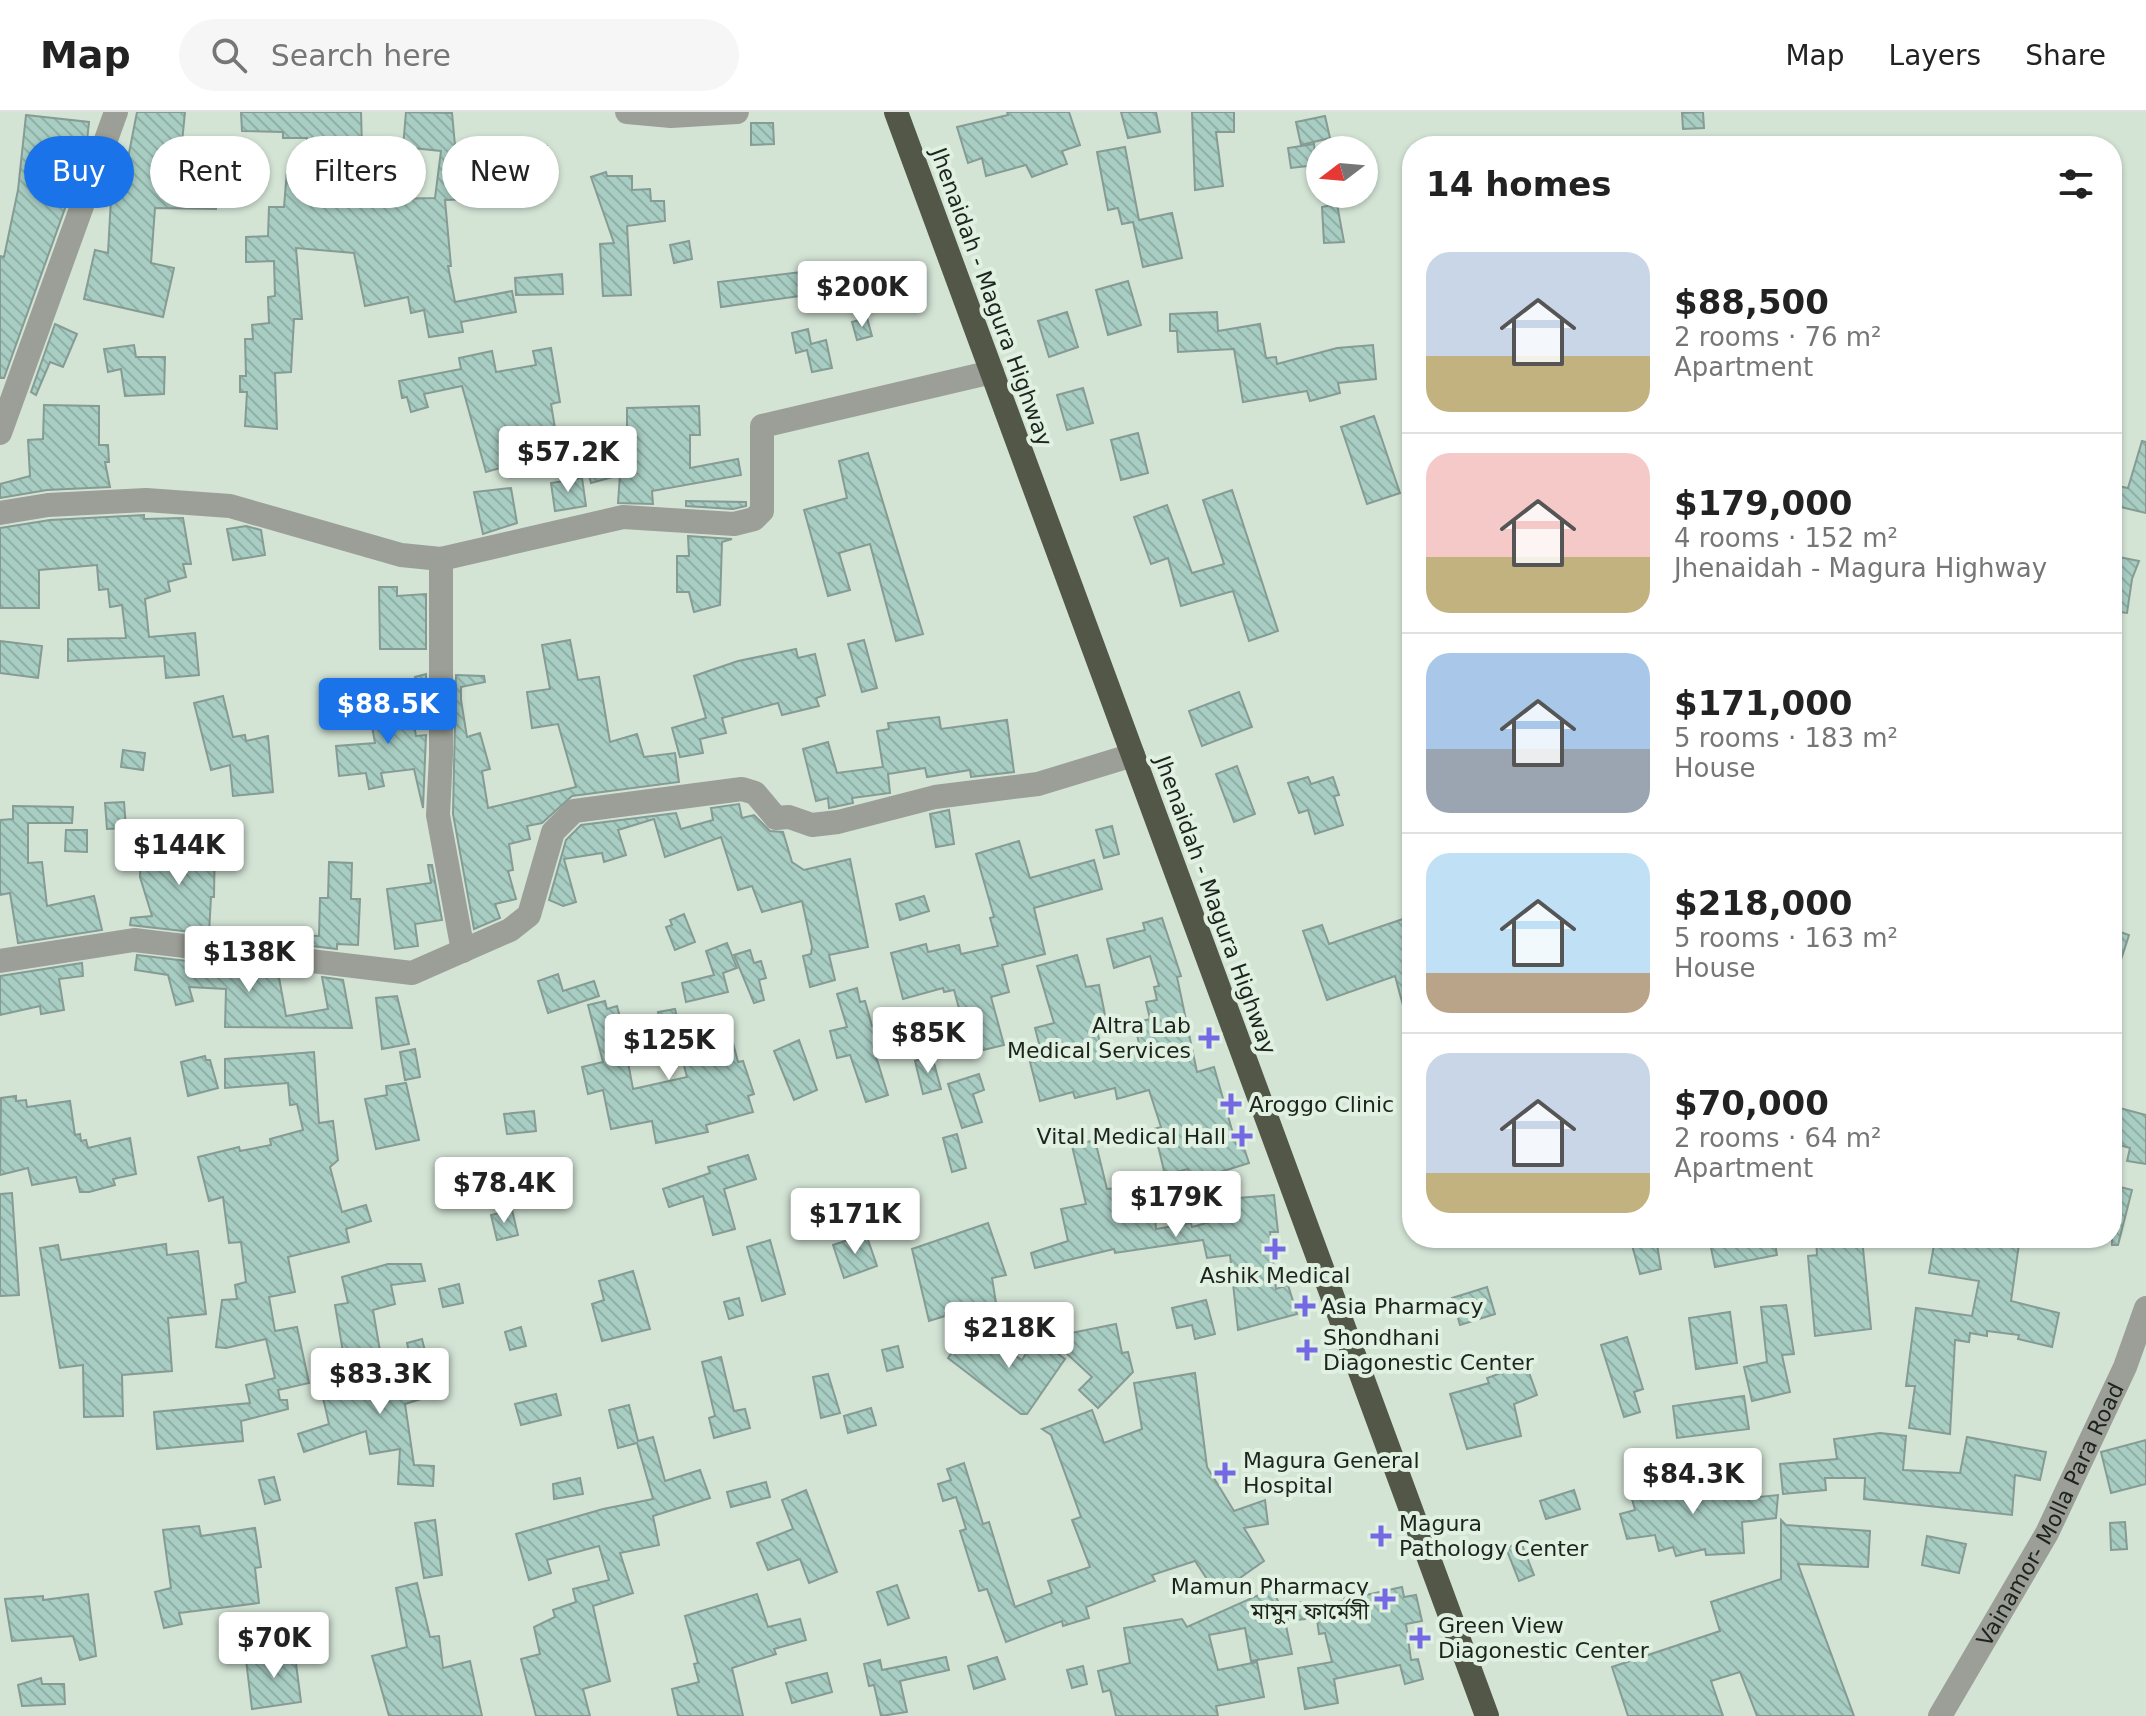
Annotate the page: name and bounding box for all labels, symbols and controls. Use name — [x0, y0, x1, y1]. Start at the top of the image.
search box — [179, 19, 739, 91]
text: Map — [40, 33, 131, 77]
icon: search — [207, 33, 251, 77]
text: Search here — [271, 38, 451, 73]
text: Map — [1785, 39, 1845, 72]
text: Layers — [1889, 39, 1981, 72]
text: Share — [2025, 39, 2106, 72]
chip: Buy — [24, 136, 134, 208]
chip: Rent — [150, 136, 270, 208]
chip: Filters — [286, 136, 426, 208]
chip: New — [442, 136, 559, 208]
north arrow — [1306, 136, 1378, 208]
map controls — [1306, 136, 1378, 208]
street label: Jhenaidah - Magura Highway — [925, 143, 1057, 450]
icon: filters — [2054, 162, 2098, 206]
text: 14 homes — [1426, 164, 1611, 204]
pin: $200K — [806, 261, 918, 329]
text: $200K — [816, 272, 908, 302]
text: $88,500 — [1674, 282, 1829, 322]
icon: home — [1490, 284, 1586, 380]
text: 2 rooms · 76 m² — [1674, 322, 1882, 352]
text: Apartment — [1674, 352, 1813, 382]
pin: $57.2K — [503, 426, 633, 494]
text: $57.2K — [517, 437, 619, 467]
text: $179,000 — [1674, 483, 1853, 523]
icon: home — [1490, 485, 1586, 581]
text: 4 rooms · 152 m² — [1674, 523, 1898, 553]
text: Jhenaidah - Magura Highway — [1674, 553, 2047, 583]
pin: $88.5K — [323, 678, 453, 746]
text: $171,000 — [1674, 683, 1853, 723]
icon: home — [1490, 685, 1586, 781]
text: $88.5K — [337, 689, 439, 719]
text: 5 rooms · 183 m² — [1674, 723, 1898, 753]
street label: Jhenaidah - Magura Highway — [1149, 751, 1281, 1058]
text: House — [1674, 753, 1755, 783]
pin: $144K — [123, 819, 235, 887]
text: $144K — [133, 830, 225, 860]
text: $218,000 — [1674, 883, 1853, 923]
icon: home — [1490, 885, 1586, 981]
text: 5 rooms · 163 m² — [1674, 923, 1898, 953]
pin: $138K — [193, 926, 305, 994]
text: $138K — [203, 937, 295, 967]
text: House — [1674, 953, 1755, 983]
pin: $85K — [881, 1007, 975, 1075]
place label: Altra Lab Medical Services — [1007, 1013, 1191, 1063]
pin: $125K — [613, 1014, 725, 1082]
text: $85K — [891, 1018, 965, 1048]
text: $125K — [623, 1025, 715, 1055]
marker: Altra Lab Medical Services — [1198, 1027, 1220, 1049]
text: $70,000 — [1674, 1083, 1829, 1123]
icon: home — [1490, 1085, 1586, 1181]
place label: Aroggo Clinic — [1249, 1092, 1394, 1117]
marker: Aroggo Clinic — [1220, 1093, 1242, 1115]
text: 2 rooms · 64 m² — [1674, 1123, 1882, 1153]
place label: Vital Medical Hall — [1037, 1124, 1226, 1149]
marker: Vital Medical Hall — [1233, 1127, 1251, 1145]
text: Apartment — [1674, 1153, 1813, 1183]
pin: $78.4K — [439, 1157, 569, 1225]
text: $78.4K — [453, 1168, 555, 1198]
pin: $179K — [1120, 1171, 1232, 1239]
text: $179K — [1130, 1182, 1222, 1212]
pin: $171K — [799, 1188, 911, 1256]
text: $171K — [809, 1199, 901, 1229]
marker: Ashik Medical — [1266, 1240, 1284, 1258]
place label: Ashik Medical — [1200, 1263, 1350, 1288]
place label: Asia Pharmacy — [1321, 1294, 1483, 1319]
marker: Asia Pharmacy — [1296, 1297, 1314, 1315]
pin: $218K — [953, 1302, 1065, 1370]
text: $218K — [963, 1313, 1055, 1343]
place label: Shondhani Diagonestic Center — [1323, 1325, 1535, 1375]
marker: Shondhani Diagonestic Center — [1298, 1341, 1316, 1359]
pin: $83.3K — [315, 1348, 445, 1416]
text: $83.3K — [329, 1359, 431, 1389]
street label: Vainamor- Molla Para Road — [1972, 1379, 2129, 1651]
place label: Magura General Hospital — [1243, 1448, 1420, 1498]
pin: $84.3K — [1628, 1448, 1758, 1516]
text: $84.3K — [1642, 1459, 1744, 1489]
marker: Magura General Hospital — [1214, 1462, 1236, 1484]
place label: Magura Pathology Center — [1399, 1511, 1589, 1561]
marker: Magura Pathology Center — [1370, 1525, 1392, 1547]
place label: Mamun Pharmacy মামুন ফার্মেসী — [1171, 1574, 1370, 1625]
marker: Mamun Pharmacy মামুন ফার্মেসী — [1376, 1590, 1394, 1608]
pin: $70K — [227, 1612, 321, 1680]
place label: Green View Diagonestic Center — [1438, 1613, 1650, 1663]
text: $70K — [237, 1623, 311, 1653]
marker: Green View Diagonestic Center — [1409, 1627, 1431, 1649]

